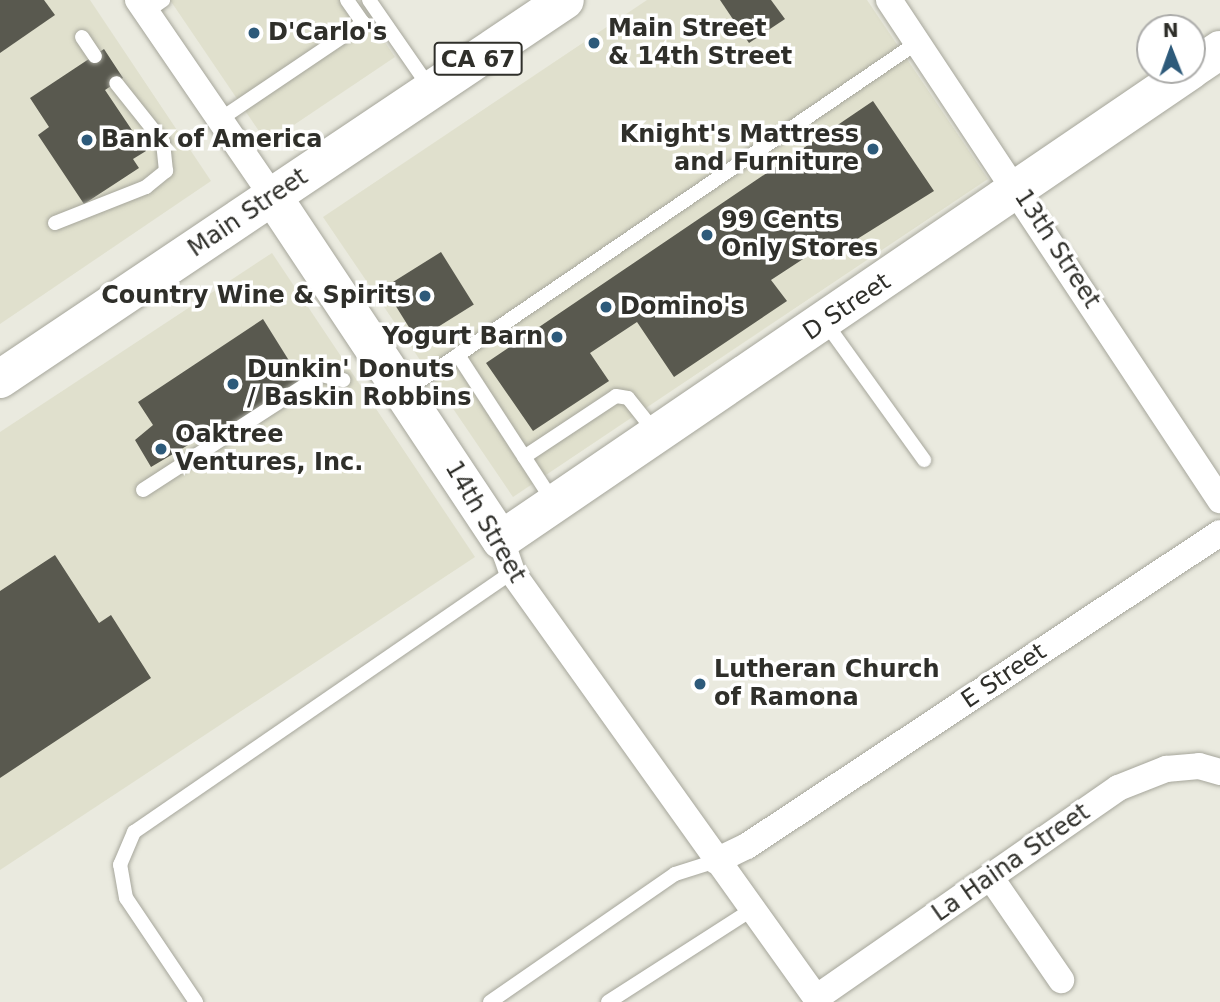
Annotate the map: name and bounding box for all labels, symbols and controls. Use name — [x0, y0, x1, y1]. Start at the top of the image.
north arrow — [1136, 14, 1206, 84]
place label: Main Street & 14th Street — [608, 15, 792, 71]
place label: D'Carlo's — [268, 19, 387, 47]
text: N — [1163, 19, 1179, 41]
marker: D'Carlo's — [246, 25, 262, 41]
marker: Main Street & 14th Street — [586, 35, 602, 51]
road number: CA 67 — [433, 40, 524, 78]
place label: Knight's Mattress and Furniture — [620, 121, 859, 177]
place label: Bank of America — [101, 126, 323, 154]
marker: Bank of America — [79, 132, 95, 148]
marker: Knight's Mattress and Furniture — [865, 141, 881, 157]
street label: Main Street — [183, 163, 313, 263]
street label: 13th Street — [1008, 184, 1106, 314]
place label: 99 Cents Only Stores — [721, 207, 878, 263]
marker: 99 Cents Only Stores — [699, 227, 715, 243]
street label: D Street — [798, 267, 896, 347]
place label: Country Wine & Spirits — [101, 282, 411, 310]
marker: Country Wine & Spirits — [417, 288, 433, 304]
place label: Domino's — [620, 293, 745, 321]
marker: Domino's — [598, 299, 614, 315]
place label: Yogurt Barn — [382, 323, 543, 351]
marker: Yogurt Barn — [549, 329, 565, 345]
place label: Dunkin' Donuts / Baskin Robbins — [247, 356, 471, 412]
marker: Dunkin' Donuts / Baskin Robbins — [225, 376, 241, 392]
place label: Oaktree Ventures, Inc. — [175, 421, 363, 477]
marker: Oaktree Ventures, Inc. — [153, 441, 169, 457]
street label: 14th Street — [439, 456, 531, 588]
street label: E Street — [956, 637, 1052, 715]
place label: Lutheran Church of Ramona — [714, 656, 940, 712]
marker: Lutheran Church of Ramona — [692, 676, 708, 692]
street label: La Haina Street — [927, 798, 1095, 928]

